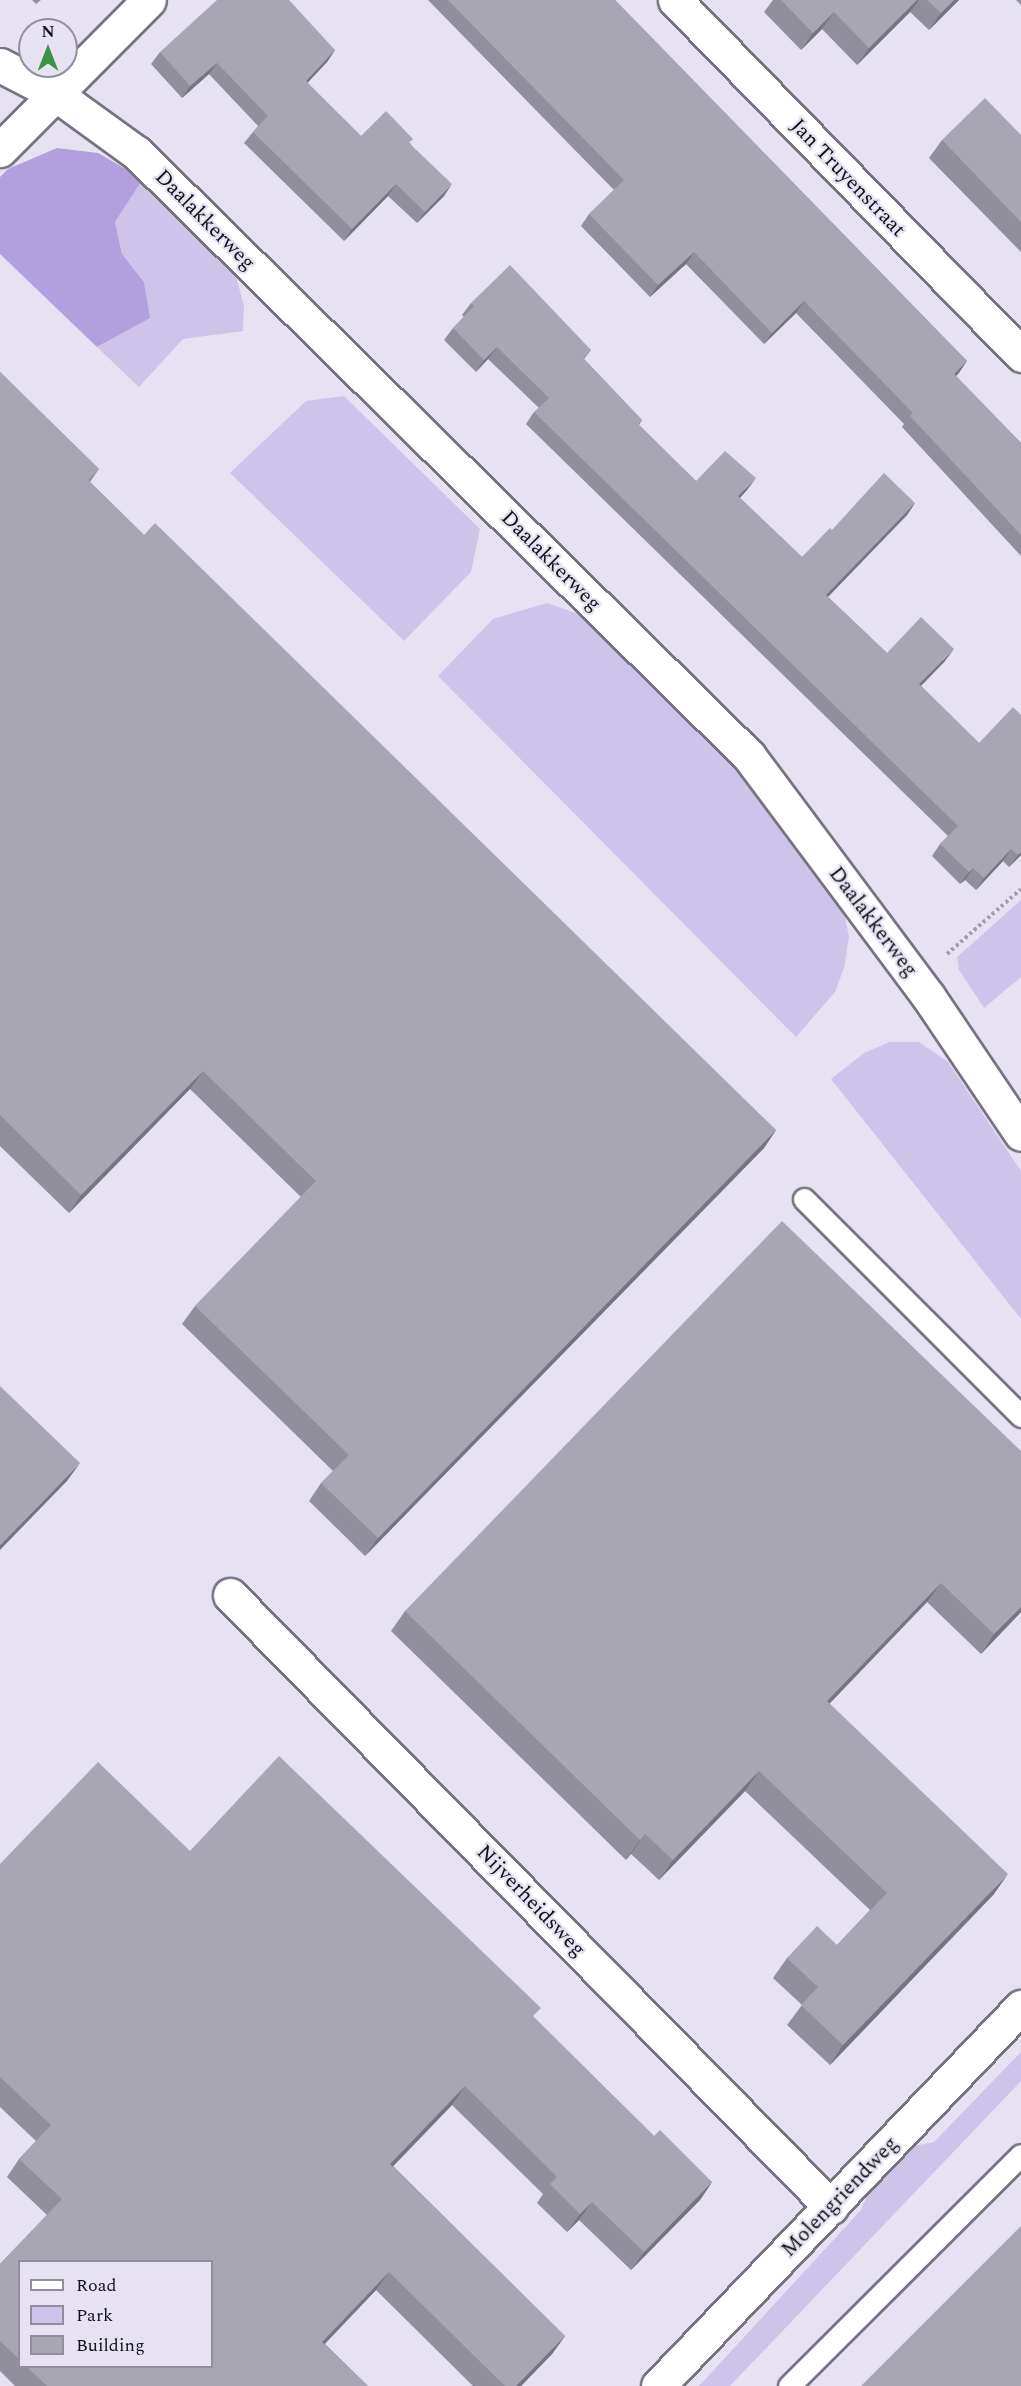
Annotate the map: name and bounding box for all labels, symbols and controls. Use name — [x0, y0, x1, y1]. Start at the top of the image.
north arrow — [18, 18, 78, 78]
text: N — [41, 20, 55, 44]
street label: Jan Truyenstraat — [785, 114, 911, 242]
street label: Daalakkerweg — [149, 164, 261, 276]
street label: Daalakkerweg — [495, 505, 607, 617]
street label: Daalakkerweg — [823, 862, 923, 982]
street label: Nijverheidsweg — [471, 1840, 591, 1962]
street label: Molengriendweg — [776, 2132, 904, 2262]
legend — [18, 2260, 213, 2368]
text: Road — [76, 2272, 117, 2299]
text: Park — [76, 2302, 113, 2329]
text: Building — [76, 2332, 145, 2359]

